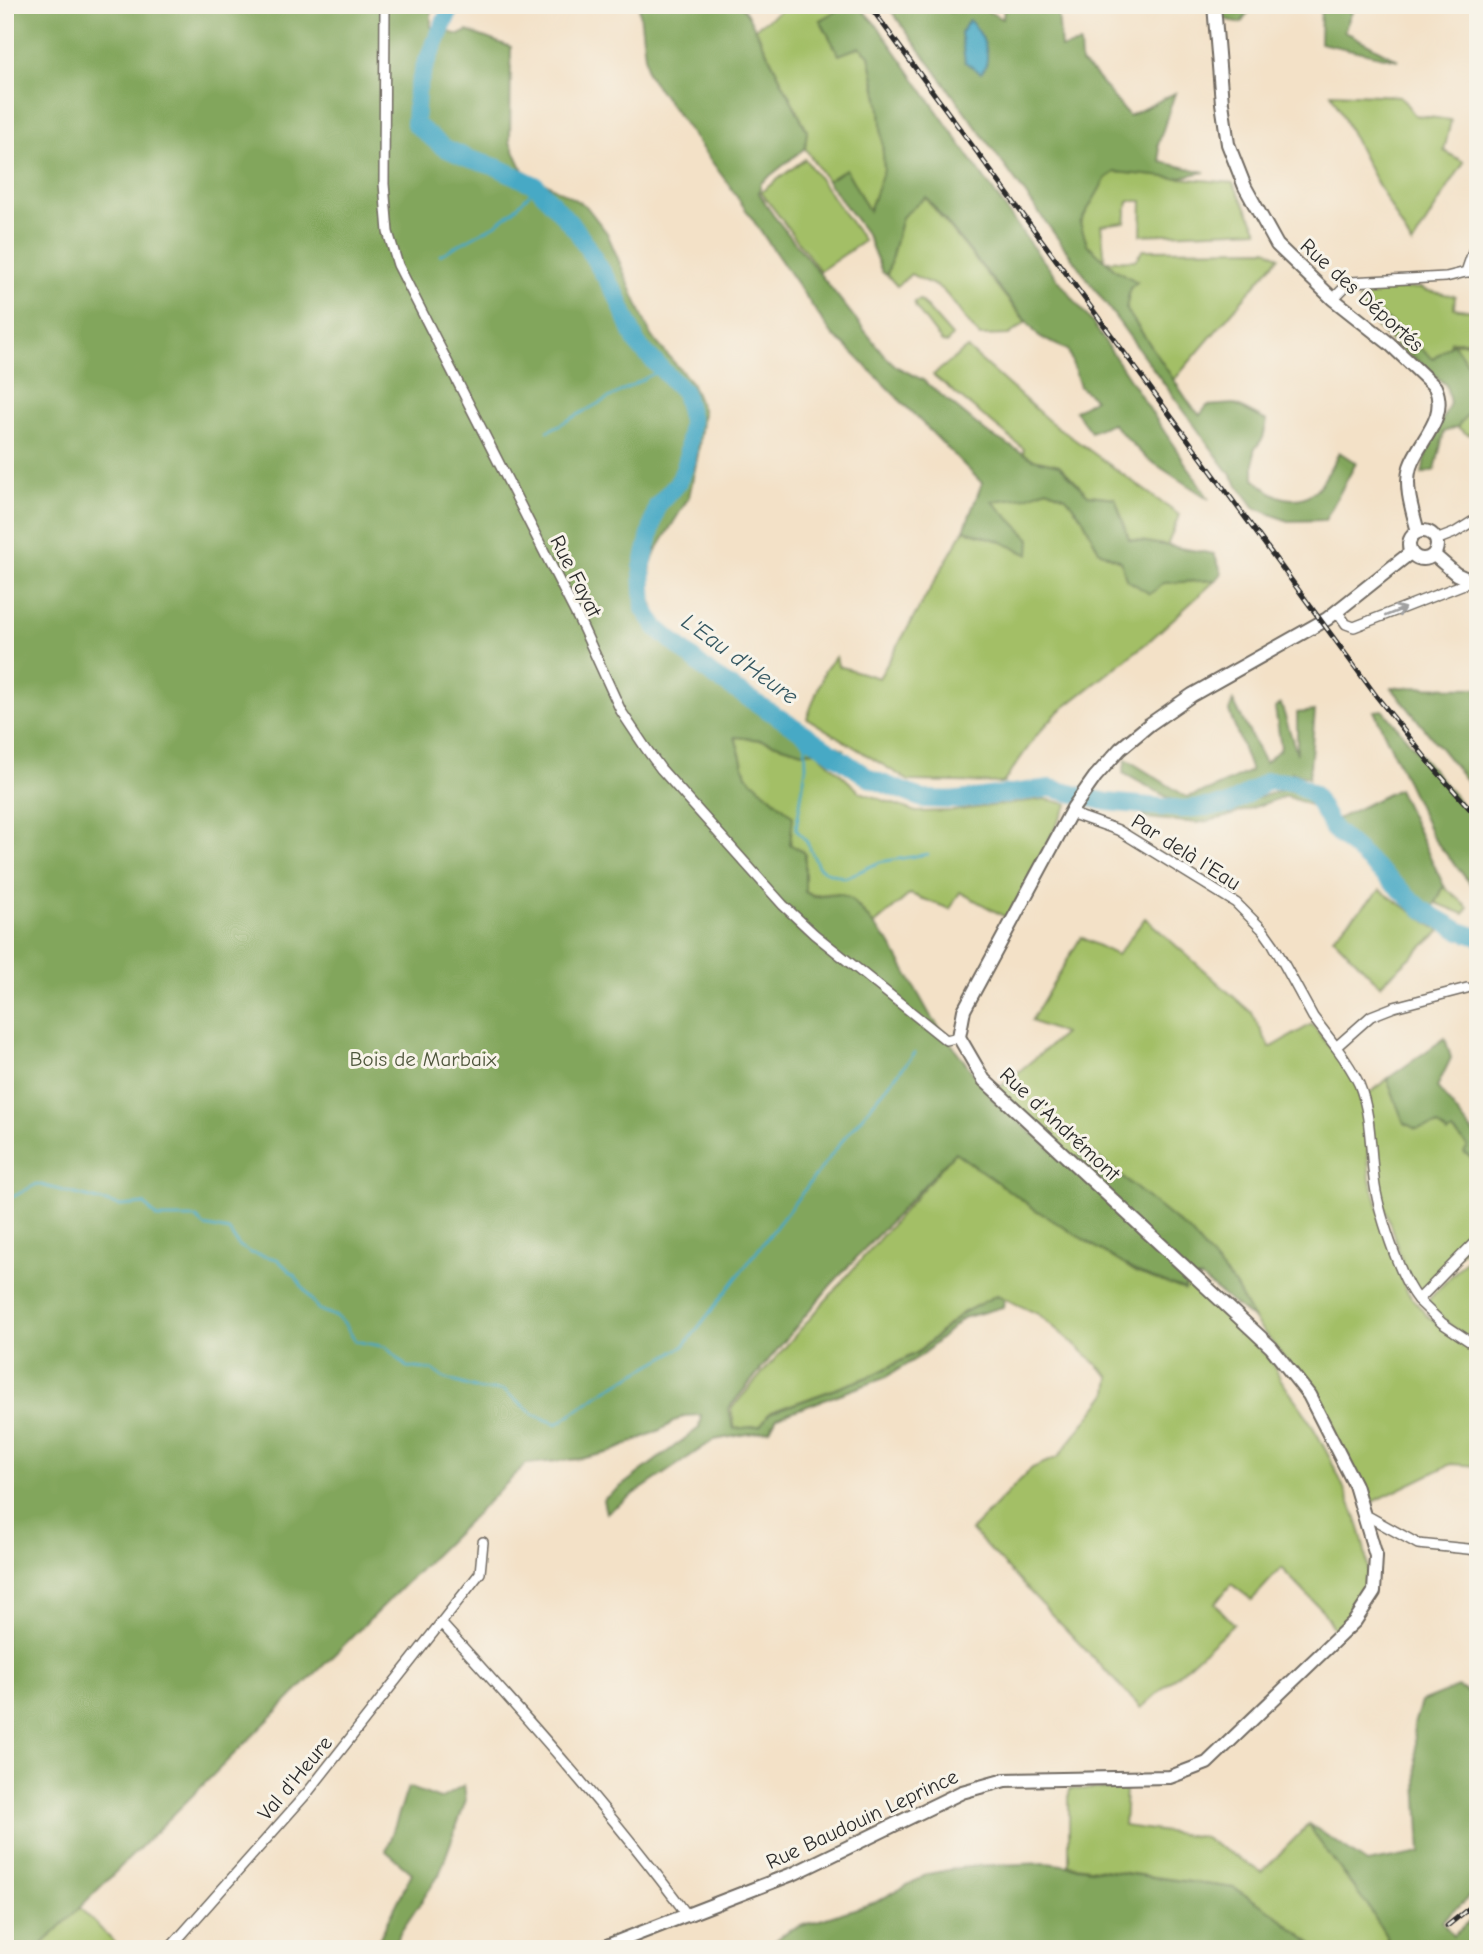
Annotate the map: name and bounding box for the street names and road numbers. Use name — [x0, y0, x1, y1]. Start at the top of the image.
street label: Rue des Déportés — [1296, 233, 1428, 357]
street label: Rue Fayat — [545, 531, 607, 622]
street label: Par delà l'Eau — [1127, 809, 1245, 895]
street label: Rue d'Andrémont — [995, 1062, 1126, 1186]
street label: Val d'Heure — [253, 1731, 337, 1825]
street label: Rue Baudouin Leprince — [762, 1764, 962, 1874]

